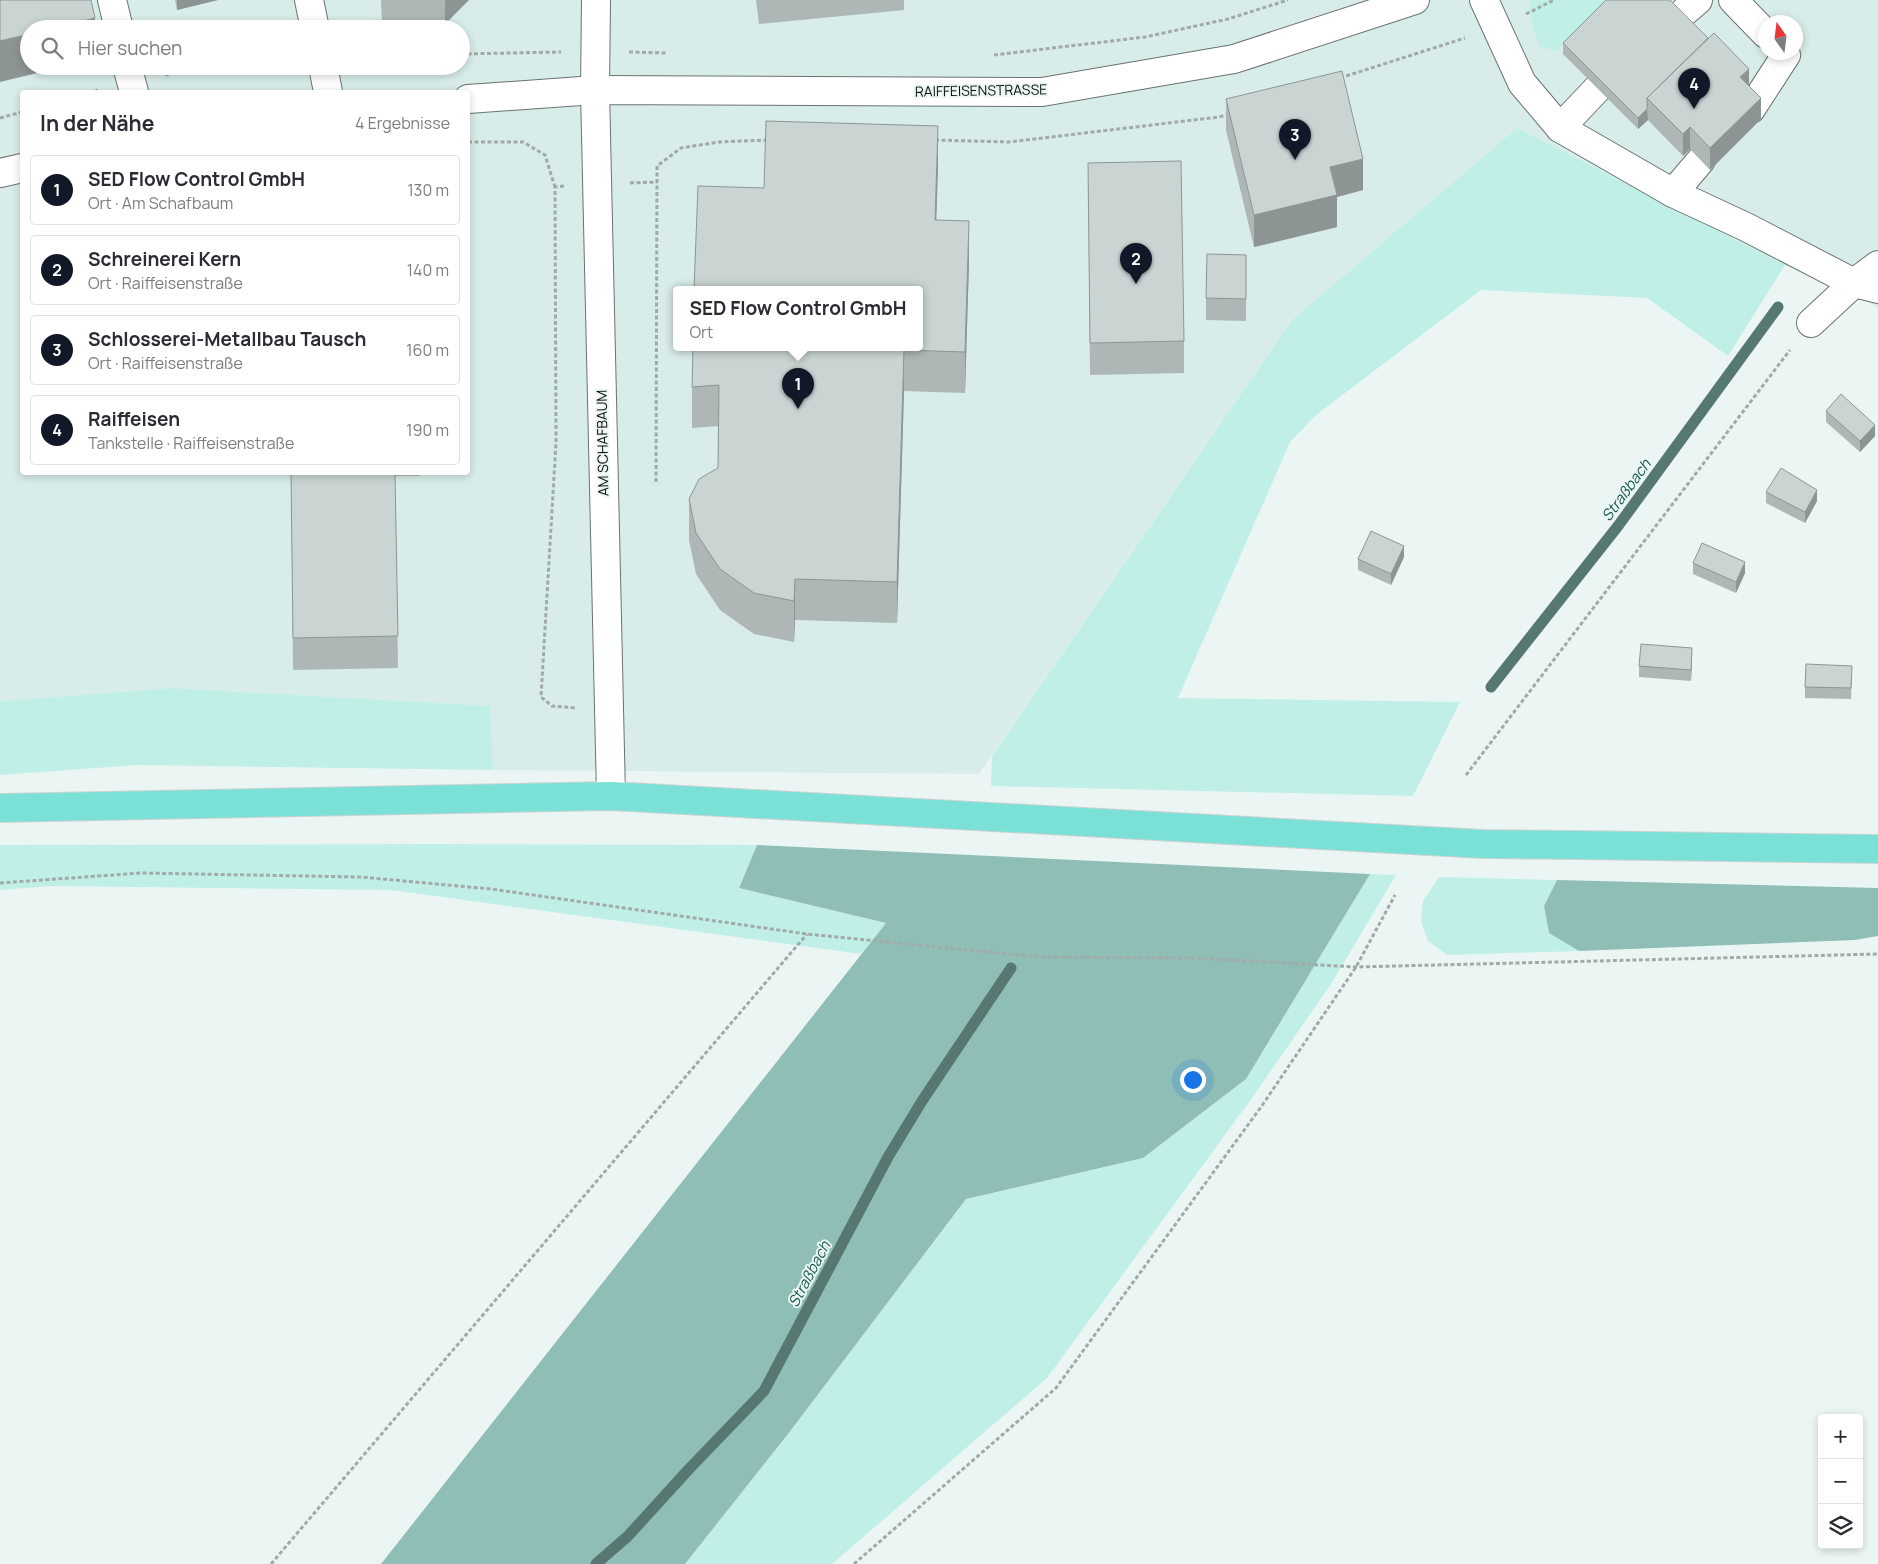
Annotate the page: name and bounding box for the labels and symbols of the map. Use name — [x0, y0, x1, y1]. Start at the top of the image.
north arrow — [1758, 15, 1803, 60]
pin: 4 — [1678, 68, 1710, 109]
street label: RAIFFEISENSTRASSE — [915, 79, 1047, 101]
pin: 3 — [1279, 119, 1311, 160]
pin: 2 — [1120, 243, 1152, 284]
pin: 1 — [782, 368, 814, 409]
street label: AM SCHAFBAUM — [592, 390, 612, 496]
water label: Straßbach — [1596, 454, 1656, 525]
your location — [1180, 1067, 1206, 1093]
water label: Straßbach — [783, 1236, 836, 1311]

